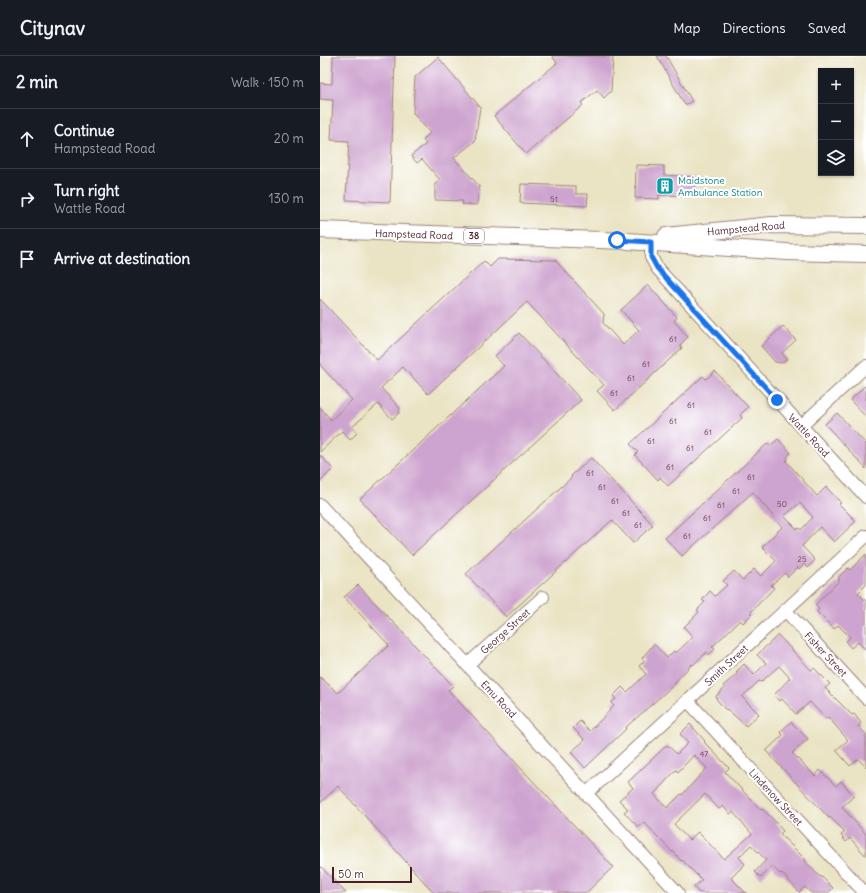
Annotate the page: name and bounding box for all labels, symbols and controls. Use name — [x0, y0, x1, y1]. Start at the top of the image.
text: Citynav — [20, 16, 85, 40]
text: Map — [673, 19, 700, 37]
text: Directions — [722, 19, 786, 37]
text: Saved — [808, 19, 846, 37]
map controls — [818, 68, 854, 176]
button: + — [818, 68, 854, 104]
text: 2 min — [16, 71, 58, 93]
text: Walk · 150 m — [231, 74, 304, 91]
button: − — [818, 104, 854, 140]
text: Continue — [54, 121, 115, 140]
icon: ahead — [16, 128, 38, 150]
text: 20 m — [274, 130, 304, 147]
text: Hampstead Road — [54, 140, 155, 157]
button: layers — [818, 140, 854, 176]
place label: Maidstone Ambulance Station — [678, 174, 763, 199]
building icon: Maidstone Ambulance Station — [655, 176, 675, 196]
text: Turn right — [54, 181, 119, 200]
icon: right — [16, 188, 38, 210]
text: 130 m — [268, 190, 304, 207]
house number: 51 — [550, 194, 558, 204]
text: Wattle Road — [54, 200, 125, 217]
street label: Hampstead Road — [707, 219, 786, 238]
street label: Hampstead Road — [375, 227, 453, 242]
road number: 38 — [464, 229, 484, 243]
route start — [608, 231, 626, 249]
icon: arrive — [16, 248, 38, 270]
text: Arrive at destination — [54, 249, 190, 268]
house number: 61 — [669, 334, 677, 344]
house number: 61 — [642, 359, 650, 369]
house number: 61 — [627, 373, 635, 383]
house number: 61 — [610, 388, 618, 398]
route end — [768, 391, 786, 409]
house number: 61 — [687, 400, 695, 410]
street label: Wattle Road — [785, 411, 832, 460]
house number: 61 — [669, 416, 677, 426]
house number: 61 — [704, 427, 712, 437]
house number: 61 — [647, 436, 655, 446]
house number: 61 — [686, 443, 694, 453]
house number: 61 — [666, 462, 674, 472]
house number: 61 — [586, 468, 594, 478]
house number: 61 — [747, 472, 755, 482]
house number: 61 — [598, 482, 606, 492]
house number: 61 — [732, 486, 740, 496]
house number: 61 — [611, 496, 619, 506]
house number: 50 — [777, 499, 787, 509]
house number: 61 — [717, 500, 725, 510]
house number: 61 — [622, 508, 630, 518]
house number: 61 — [703, 513, 711, 523]
house number: 61 — [634, 520, 642, 530]
house number: 61 — [683, 531, 691, 541]
house number: 25 — [798, 554, 807, 564]
street label: George Street — [478, 605, 533, 657]
street label: Fisher Street — [802, 629, 850, 680]
street label: Smith Street — [702, 642, 751, 689]
street label: Emu Road — [478, 678, 519, 721]
house number: 47 — [700, 749, 708, 759]
street label: Lindenow Street — [746, 766, 806, 829]
scale bar — [332, 865, 412, 884]
text: 50 m — [338, 867, 364, 881]

